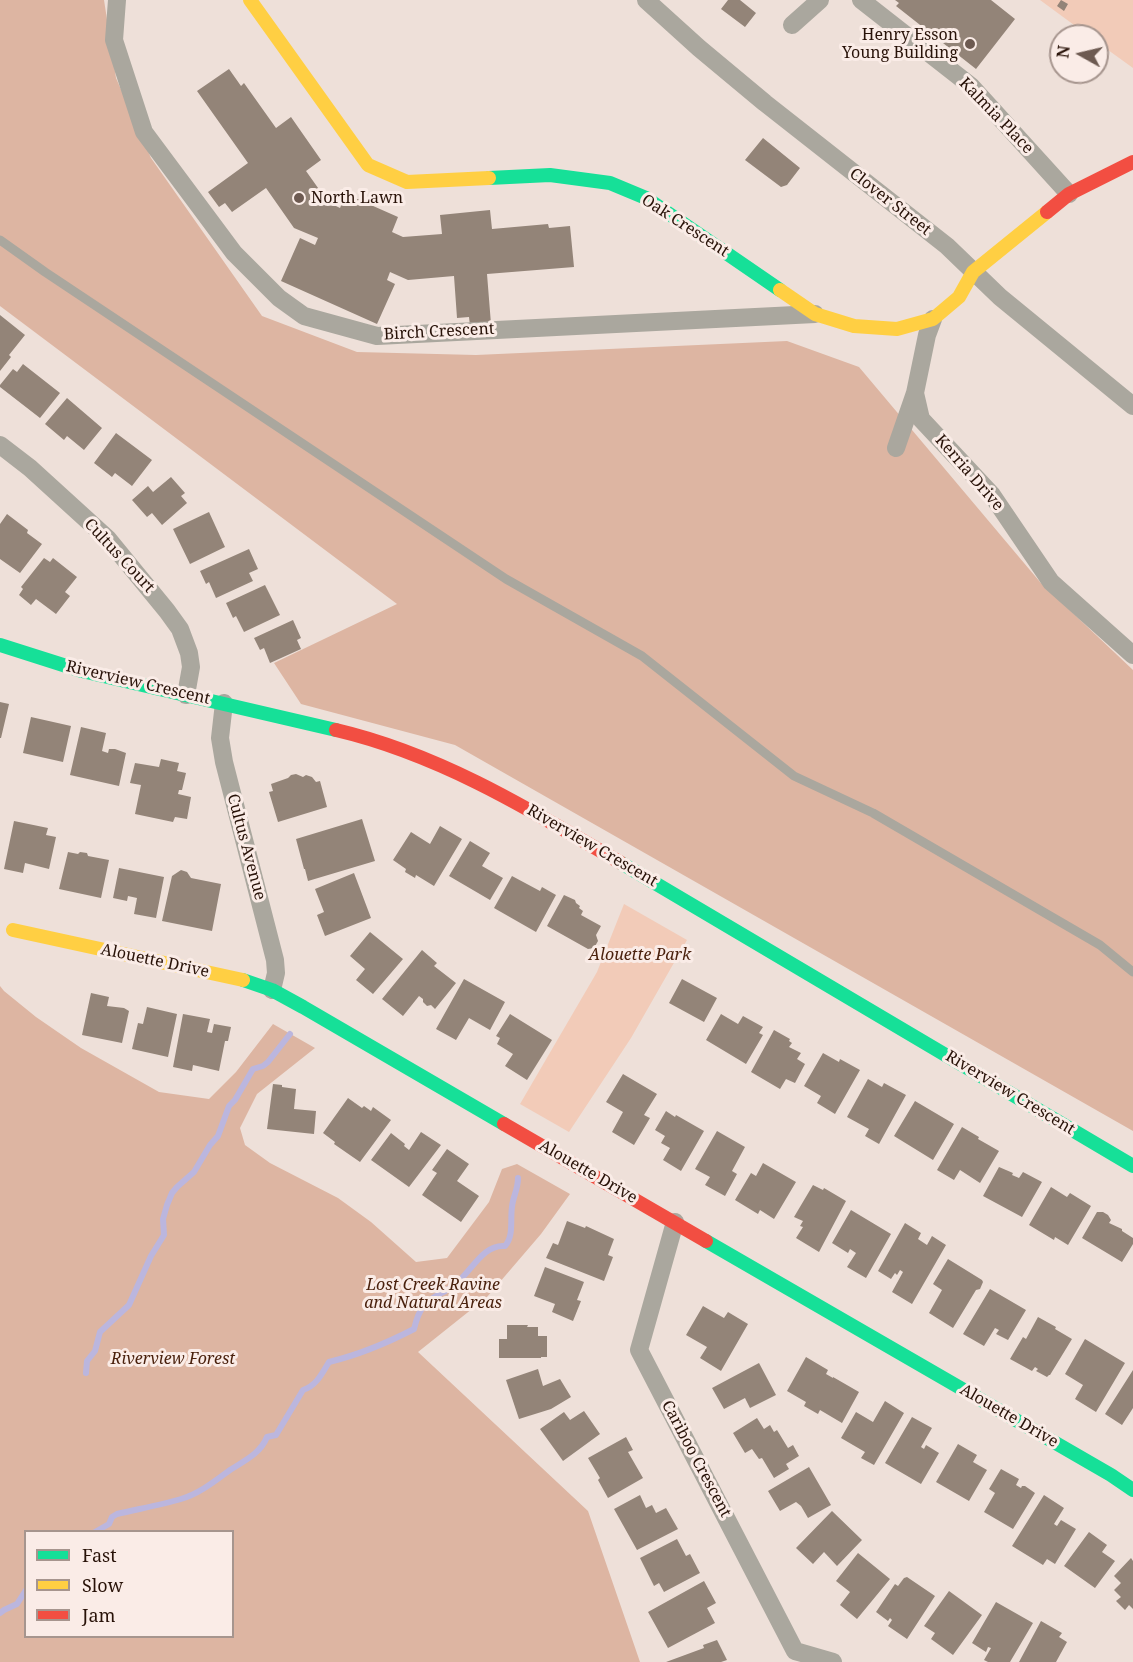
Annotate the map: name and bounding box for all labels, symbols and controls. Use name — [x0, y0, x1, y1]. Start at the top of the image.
north arrow — [1049, 24, 1109, 84]
place label: Henry Esson Young Building — [842, 25, 958, 63]
marker: Henry Esson Young Building — [963, 37, 977, 51]
text: N — [1051, 44, 1075, 60]
street label: Kalmia Place — [955, 74, 1037, 158]
street label: Clover Street — [845, 164, 935, 240]
place label: North Lawn — [311, 188, 403, 208]
marker: North Lawn — [292, 191, 306, 205]
street label: Oak Crescent — [638, 191, 732, 261]
street label: Birch Crescent — [383, 320, 495, 344]
street label: Kerria Drive — [931, 431, 1007, 515]
street label: Cultus Court — [80, 515, 158, 597]
street label: Riverview Crescent — [64, 657, 212, 709]
street label: Cultus Avenue — [223, 792, 269, 902]
street label: Riverview Crescent — [523, 801, 661, 891]
street label: Alouette Drive — [99, 940, 211, 982]
park label: Alouette Park — [589, 945, 691, 965]
street label: Riverview Crescent — [942, 1047, 1078, 1139]
street label: Alouette Drive — [535, 1136, 641, 1208]
park label: Lost Creek Ravine and Natural Areas — [364, 1275, 502, 1313]
park label: Riverview Forest — [111, 1349, 235, 1369]
street label: Alouette Drive — [956, 1380, 1062, 1452]
street label: Cariboo Crescent — [657, 1397, 735, 1521]
legend — [24, 1530, 234, 1638]
text: Fast — [82, 1543, 117, 1567]
text: Slow — [82, 1573, 123, 1597]
text: Jam — [82, 1603, 116, 1627]

